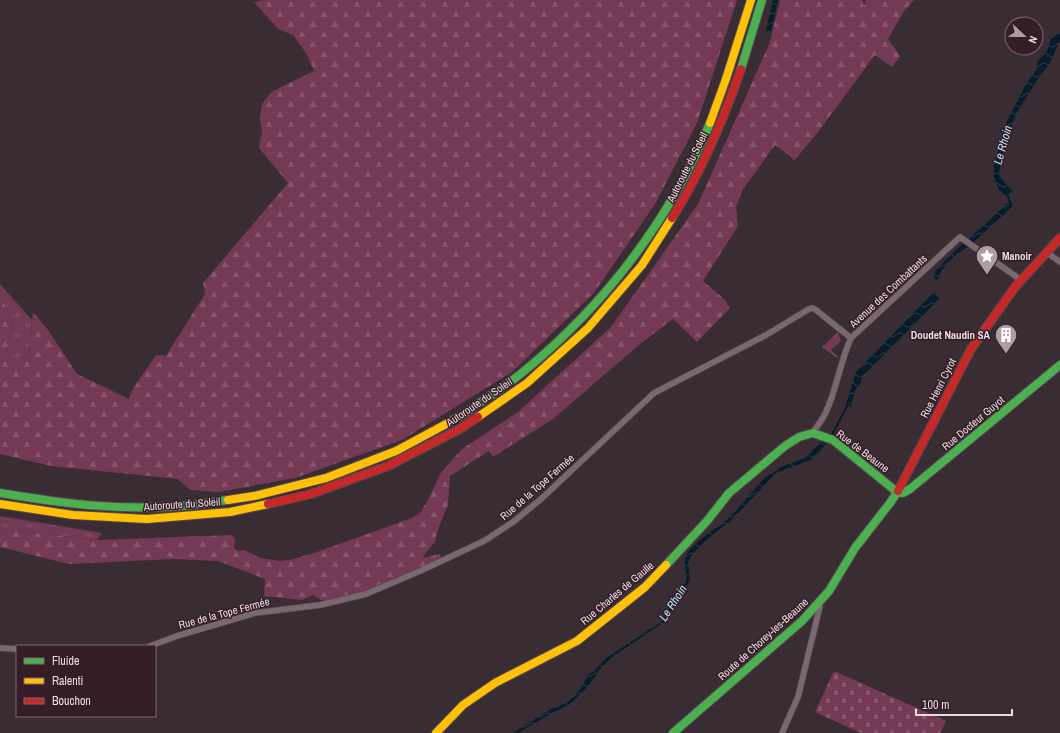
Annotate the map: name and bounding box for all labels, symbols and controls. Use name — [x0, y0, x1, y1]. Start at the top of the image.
north arrow — [1004, 16, 1044, 56]
text: N — [1026, 34, 1041, 45]
water label: Le Rhoin — [990, 124, 1016, 166]
street label: Autoroute du Soleil — [663, 130, 711, 205]
place icon: Manoir — [974, 243, 1000, 276]
place label: Manoir — [1002, 249, 1032, 263]
street label: Avenue des Combattants — [846, 251, 930, 331]
building icon: Doudet Naudin SA — [993, 322, 1019, 355]
place label: Doudet Naudin SA — [911, 328, 990, 342]
street label: Rue Henri Cyrot — [917, 355, 959, 420]
street label: Autoroute du Soleil — [442, 375, 515, 430]
street label: Rue Docteur Guyot — [939, 393, 1007, 453]
street label: Rue de Beaune — [834, 427, 892, 475]
street label: Rue de la Tope Fermée — [497, 451, 577, 523]
street label: Autoroute du Soleil — [142, 494, 221, 514]
street label: Rue Charles de Gaulle — [578, 558, 656, 628]
water label: Le Rhoin — [655, 582, 691, 624]
street label: Rue de la Tope Fermée — [177, 594, 271, 632]
street label: Route de Chorey-les-Beaune — [715, 595, 811, 683]
legend — [16, 645, 156, 717]
text: Fluide — [52, 653, 79, 669]
text: Ralenti — [52, 673, 83, 689]
scale bar — [916, 691, 1012, 717]
text: Bouchon — [52, 693, 91, 709]
text: 100 m — [922, 697, 949, 713]

